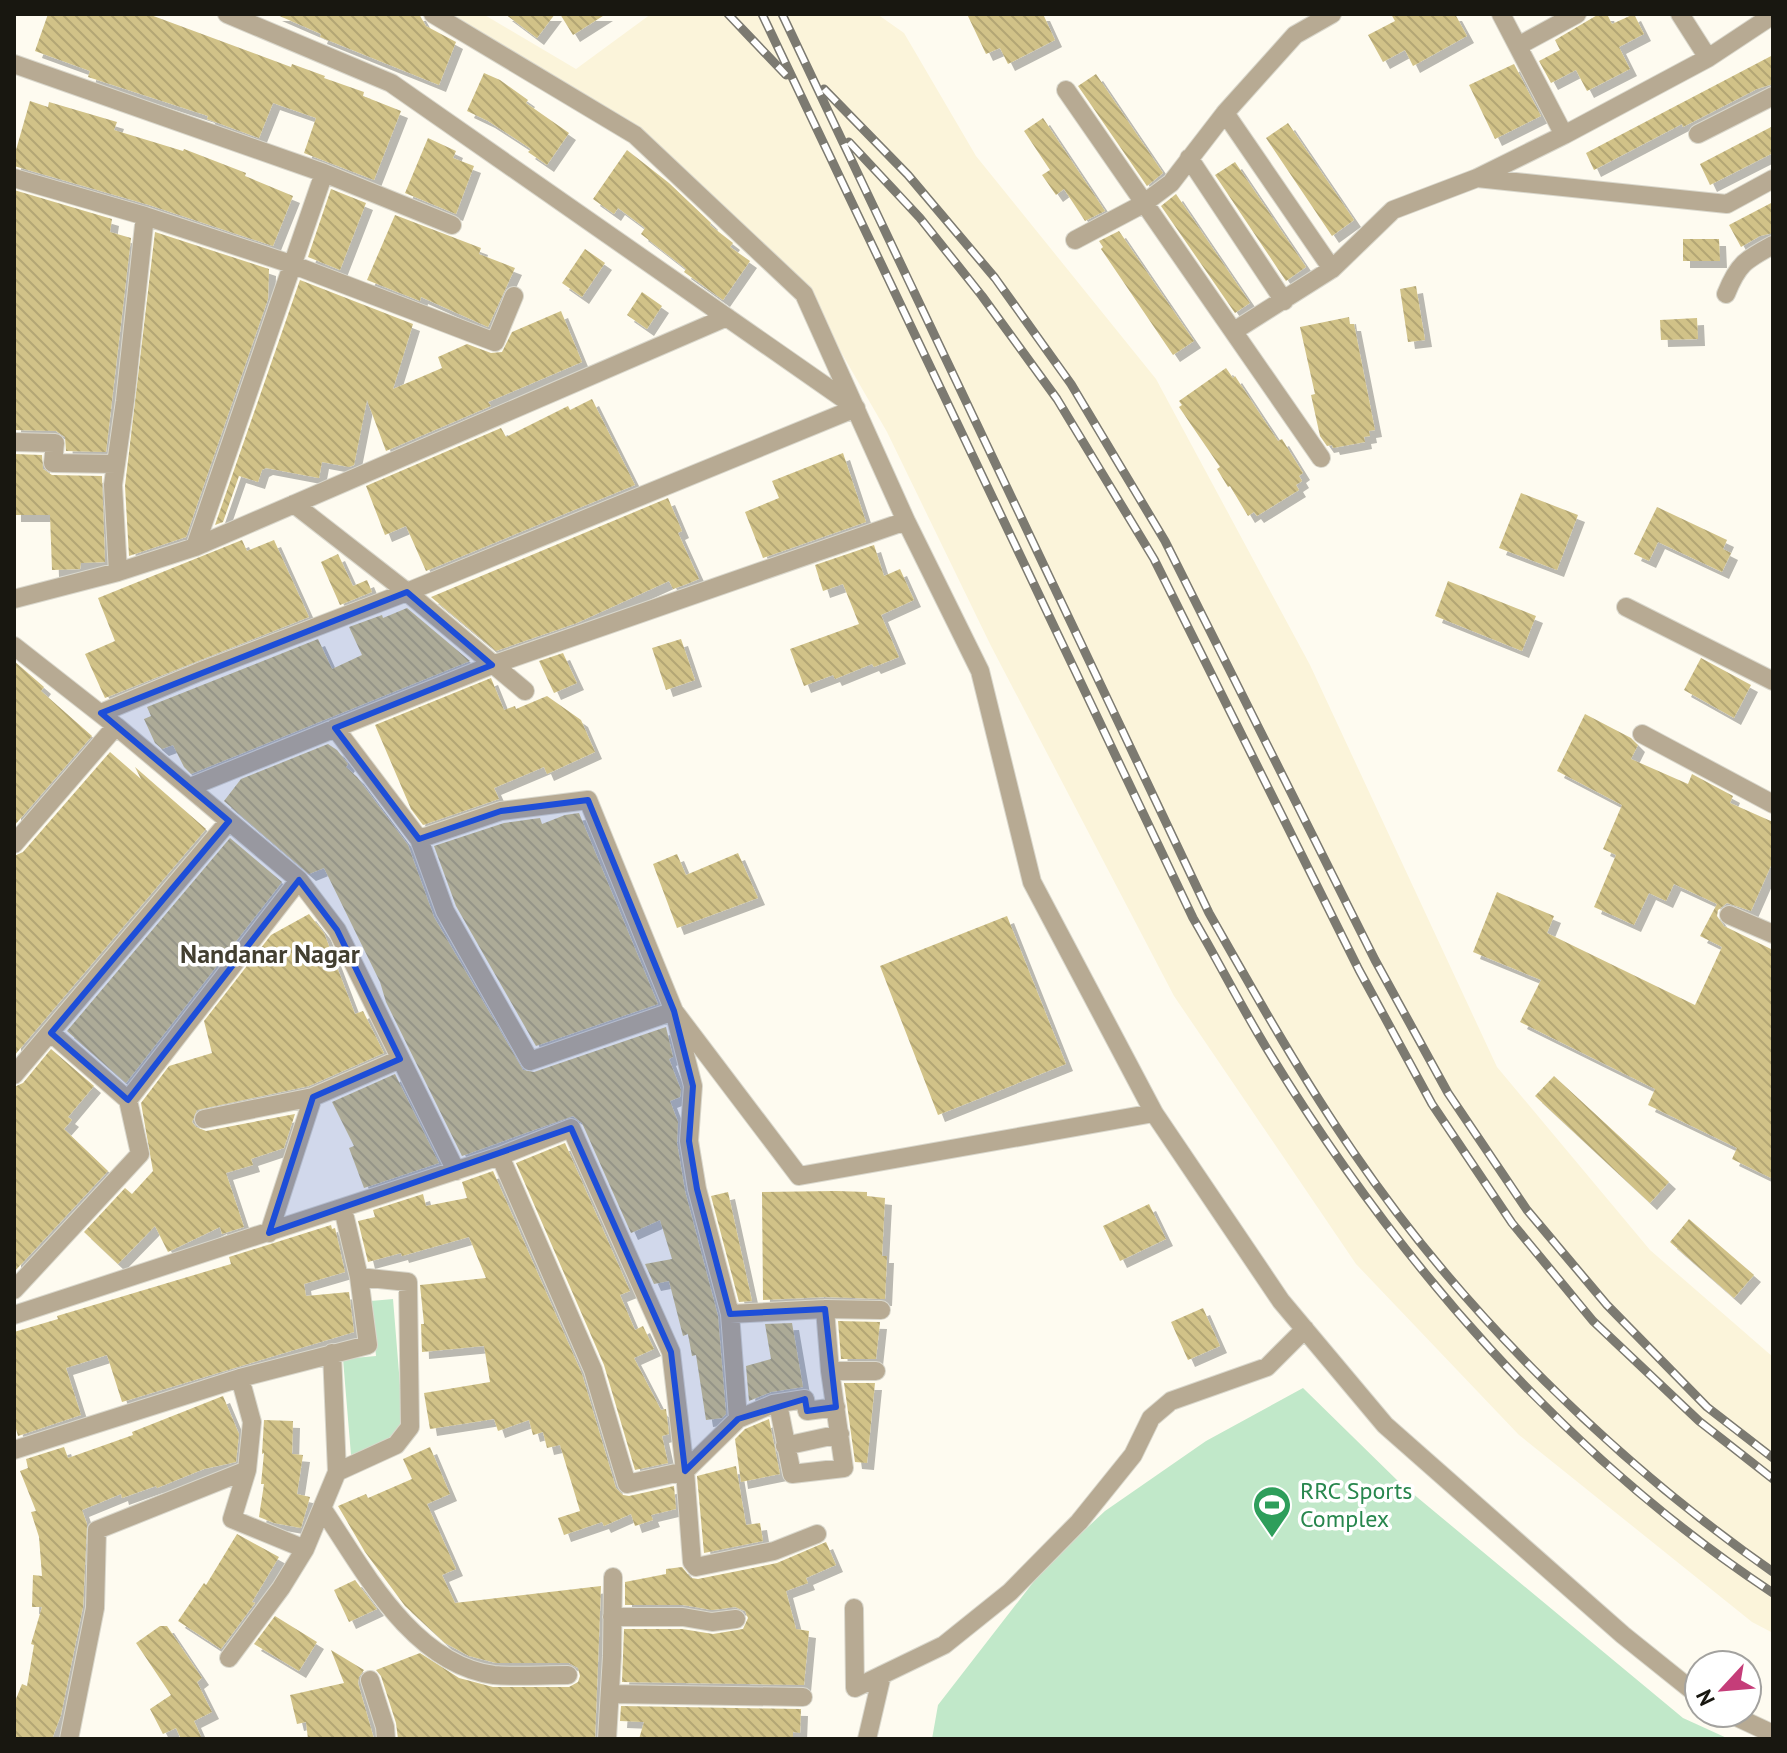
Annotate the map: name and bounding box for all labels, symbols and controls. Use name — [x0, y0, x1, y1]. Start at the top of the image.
district label: Nandanar Nagar — [180, 937, 361, 970]
place label: RRC Sports Complex — [1300, 1475, 1412, 1534]
sports icon: RRC Sports Complex — [1251, 1484, 1293, 1539]
north arrow — [1683, 1649, 1763, 1729]
text: N — [1689, 1685, 1721, 1710]

